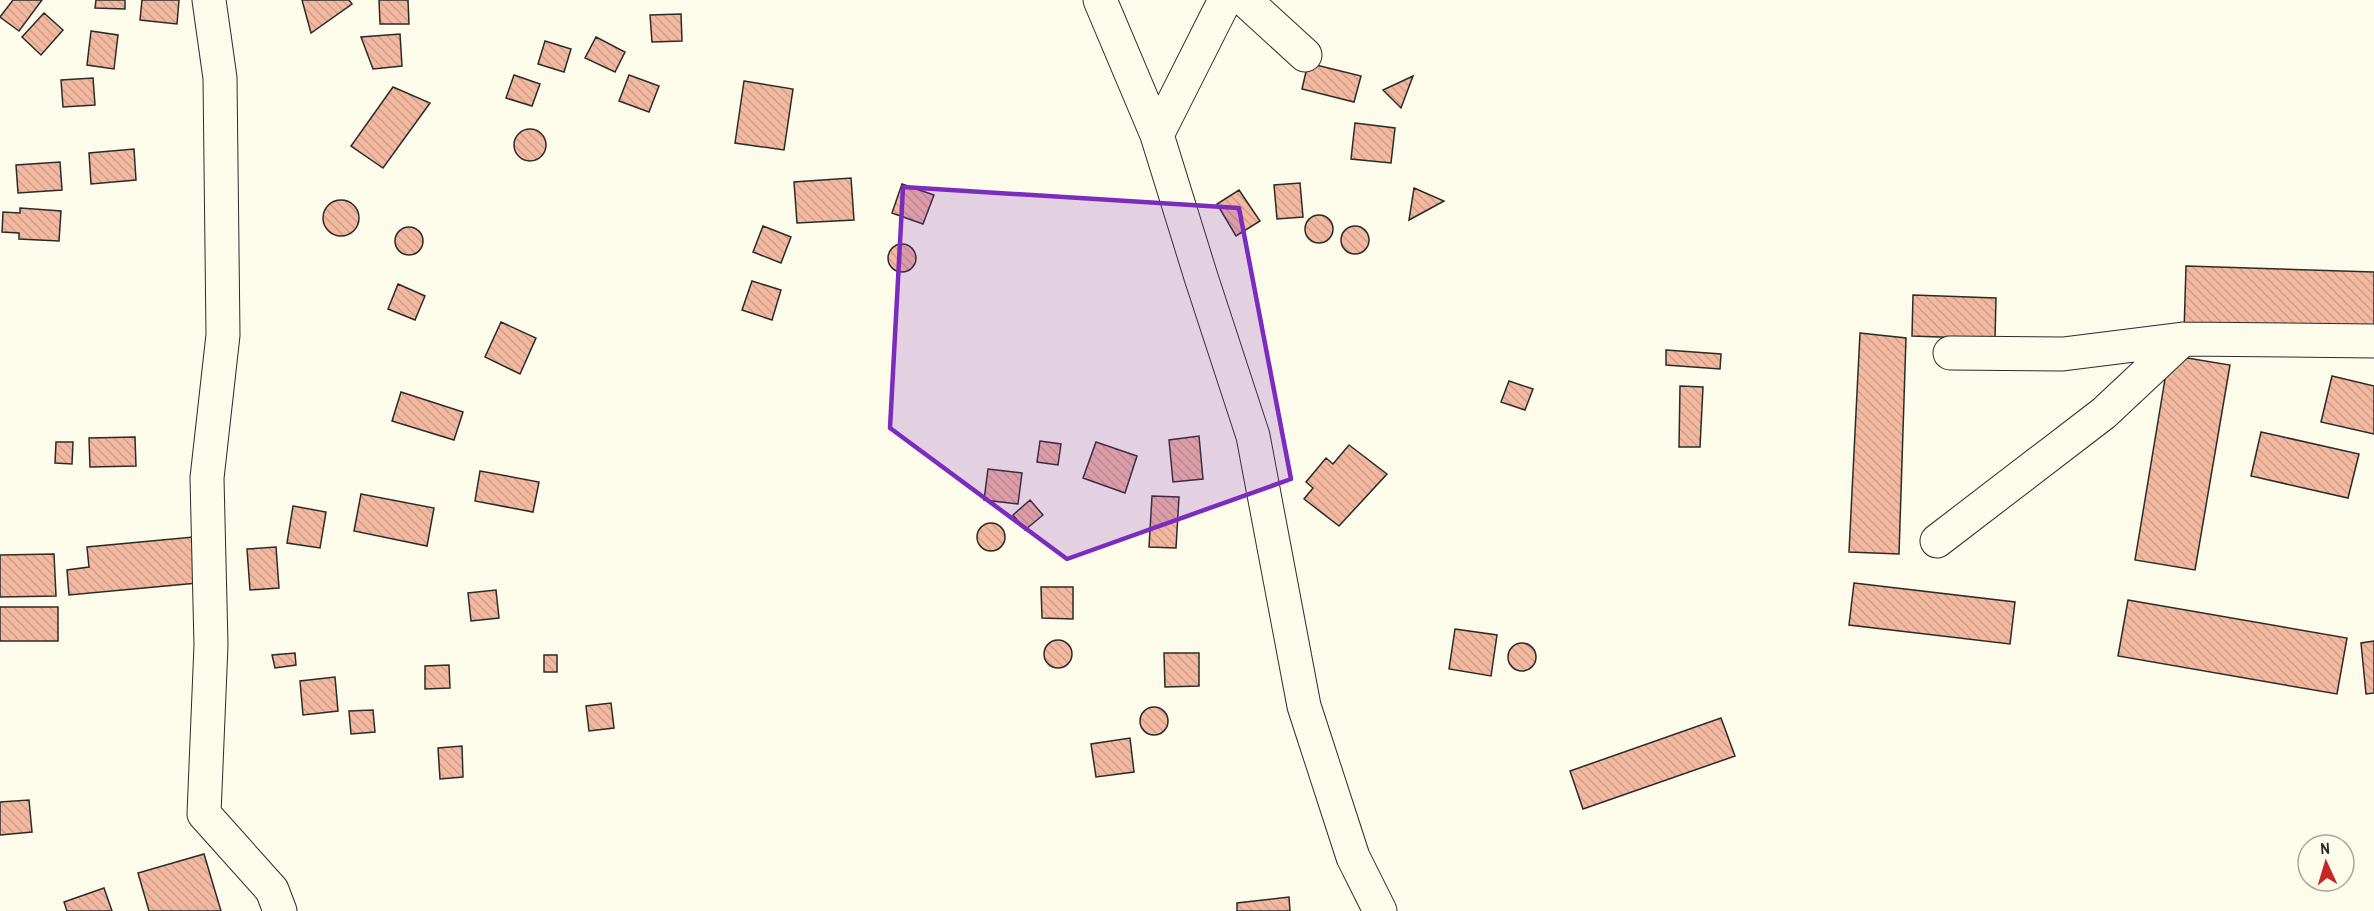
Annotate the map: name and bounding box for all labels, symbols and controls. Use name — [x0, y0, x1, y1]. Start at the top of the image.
north arrow — [2296, 833, 2356, 893]
text: N — [2319, 837, 2330, 859]

